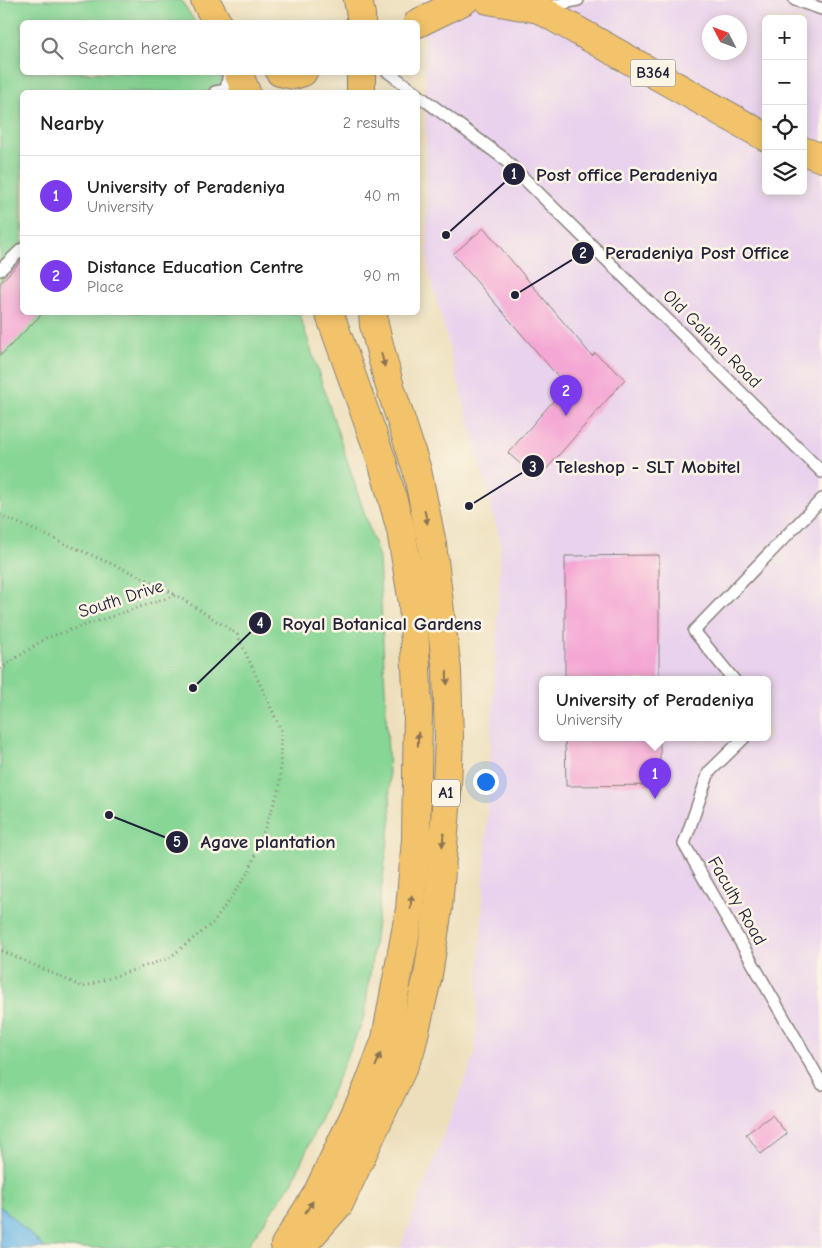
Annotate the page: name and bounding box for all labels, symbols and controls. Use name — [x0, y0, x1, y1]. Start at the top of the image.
north arrow — [702, 15, 747, 60]
map controls — [762, 15, 807, 195]
button: + — [762, 15, 807, 60]
search box — [20, 20, 420, 75]
icon: search — [38, 34, 66, 62]
text: Search here — [78, 37, 177, 59]
road number: B364 — [630, 59, 676, 86]
button: − — [762, 60, 807, 105]
button: locate — [762, 105, 807, 150]
text: Nearby — [40, 111, 104, 135]
text: 2 results — [343, 114, 400, 132]
button: layers — [762, 150, 807, 195]
callout: Post office Peradeniya — [501, 157, 728, 191]
text: Post office Peradeniya — [536, 164, 718, 186]
text: 1 — [511, 165, 517, 183]
text: University of Peradeniya — [87, 176, 285, 198]
text: 1 — [53, 187, 59, 205]
text: 40 m — [364, 187, 400, 205]
text: University — [87, 198, 153, 216]
callout: Peradeniya Post Office — [570, 236, 799, 270]
text: Peradeniya Post Office — [605, 242, 789, 264]
text: 2 — [579, 244, 587, 262]
text: Distance Education Centre — [87, 256, 303, 278]
text: 2 — [52, 267, 60, 285]
text: 90 m — [363, 267, 400, 285]
text: Place — [87, 278, 123, 296]
street label: Old Galaha Road — [659, 286, 765, 392]
one-way arrow — [379, 353, 387, 368]
pin: 2 — [550, 375, 582, 416]
callout: Teleshop - SLT Mobitel — [521, 449, 751, 483]
text: Teleshop - SLT Mobitel — [555, 456, 741, 478]
text: 3 — [529, 458, 537, 476]
one-way arrow — [422, 509, 430, 524]
street label: South Drive — [76, 575, 166, 623]
callout: Royal Botanical Gardens — [248, 606, 492, 640]
text: Royal Botanical Gardens — [282, 613, 482, 635]
text: 4 — [256, 614, 264, 632]
one-way arrow — [444, 670, 452, 686]
popup — [539, 676, 771, 741]
text: University of Peradeniya — [556, 689, 754, 711]
text: University — [556, 711, 622, 729]
one-way arrow — [414, 731, 422, 747]
pin: 1 — [639, 758, 671, 799]
your location — [473, 769, 499, 795]
road number: A1 — [432, 780, 460, 806]
callout: Agave plantation — [165, 825, 345, 859]
text: Agave plantation — [200, 831, 336, 853]
one-way arrow — [439, 832, 447, 848]
text: 5 — [173, 833, 181, 851]
street label: Faculty Road — [703, 853, 771, 949]
one-way arrow — [407, 893, 415, 909]
one-way arrow — [374, 1052, 382, 1067]
one-way arrow — [304, 1200, 314, 1214]

